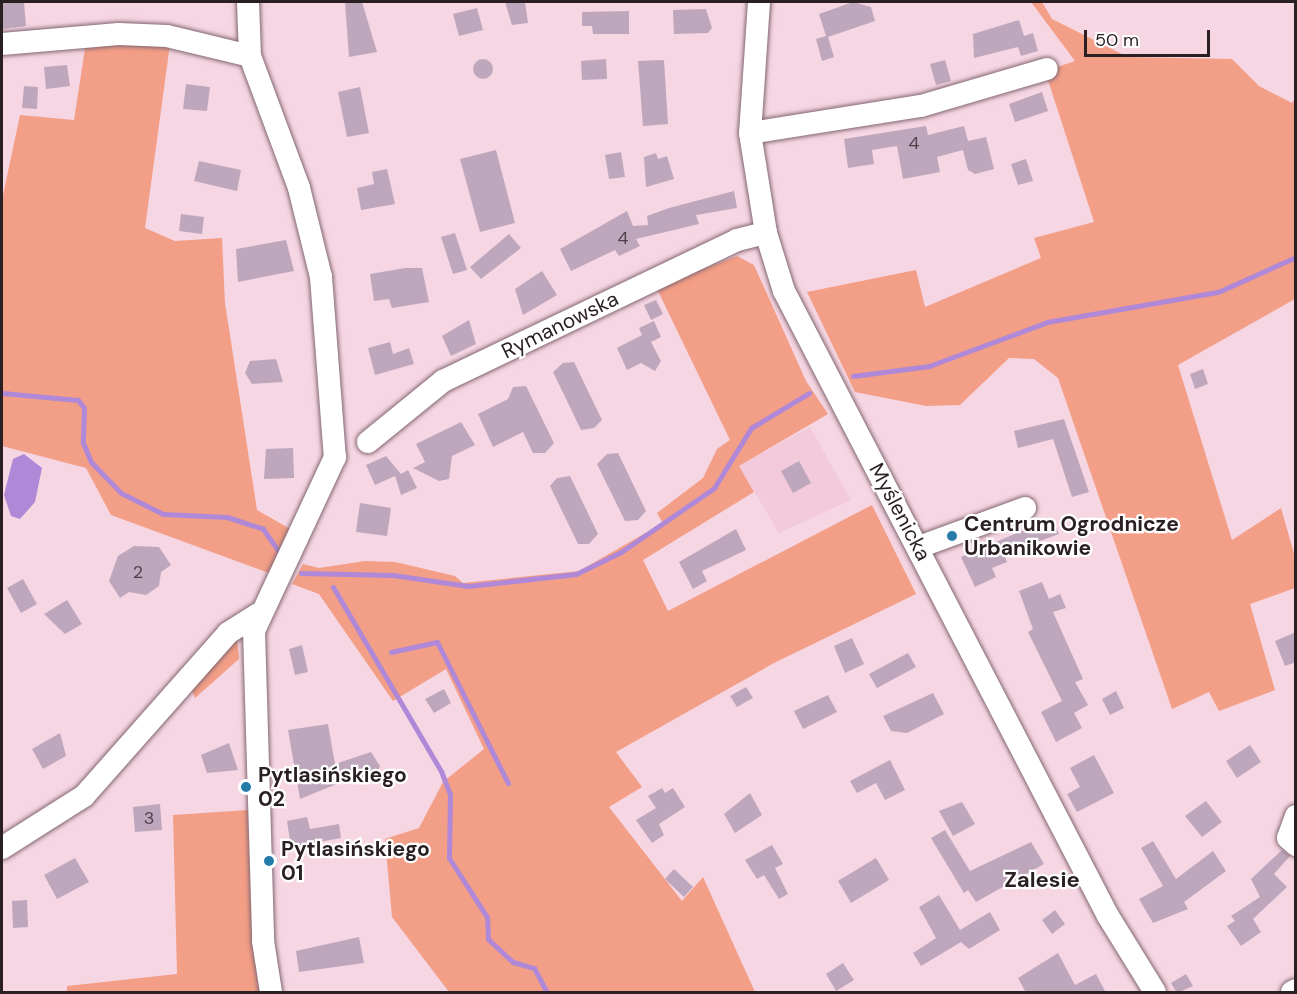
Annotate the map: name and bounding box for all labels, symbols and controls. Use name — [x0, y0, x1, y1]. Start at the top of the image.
scale bar — [1087, 18, 1213, 56]
text: 50 m — [1095, 28, 1139, 52]
house number: 4 — [909, 132, 919, 154]
house number: 4 — [618, 227, 628, 249]
street label: Rymanowska — [497, 286, 623, 364]
street label: Myślenicka — [864, 459, 936, 565]
place label: Centrum Ogrodnicze Urbanikowie — [964, 511, 1179, 561]
marker: Centrum Ogrodnicze Urbanikowie — [945, 529, 959, 543]
house number: 2 — [133, 561, 143, 583]
place label: Pytlasińskiego 02 — [258, 762, 407, 812]
marker: Pytlasińskiego 02 — [239, 780, 253, 794]
house number: 3 — [144, 807, 154, 829]
place label: Pytlasińskiego 01 — [281, 836, 430, 886]
marker: Pytlasińskiego 01 — [262, 854, 276, 868]
district label: Zalesie — [1004, 867, 1080, 893]

